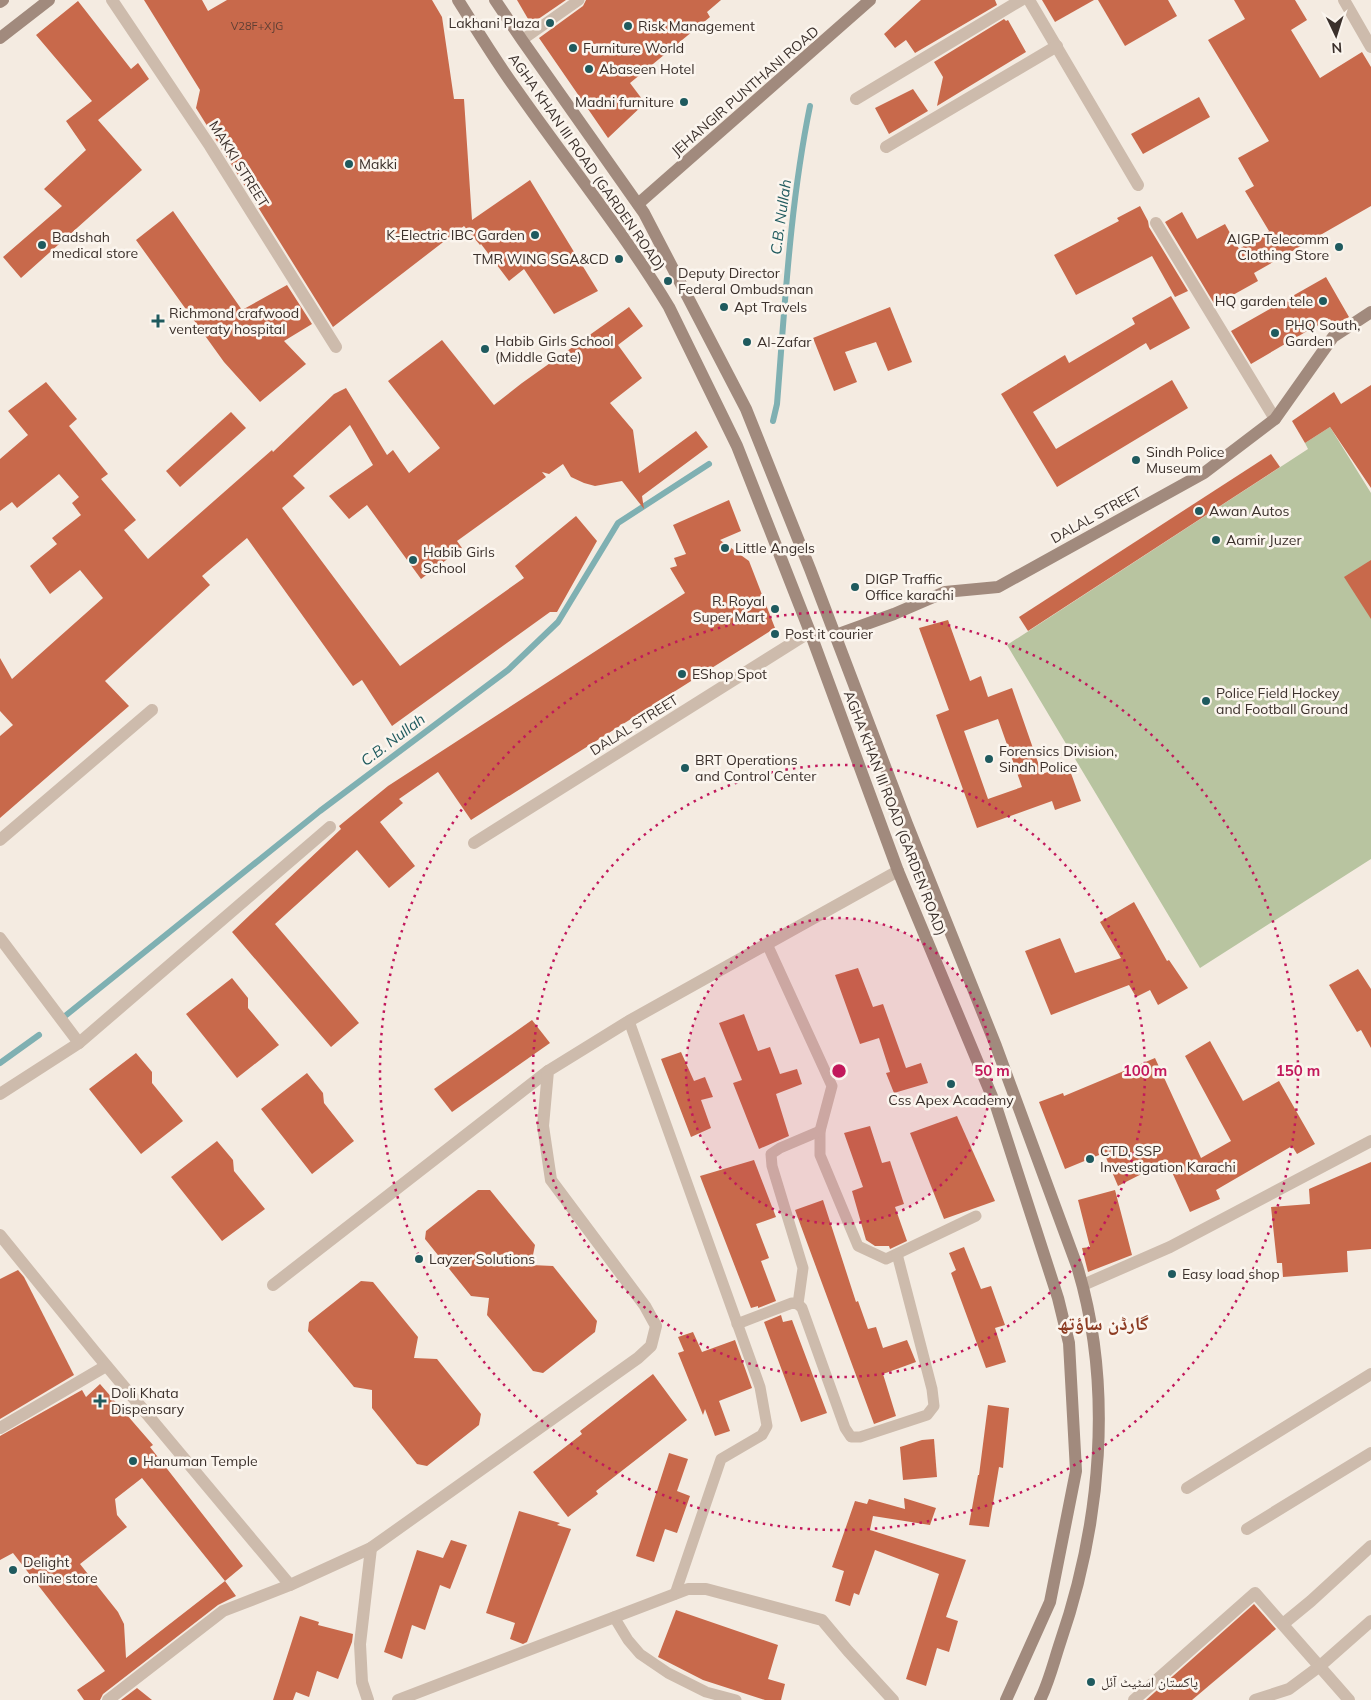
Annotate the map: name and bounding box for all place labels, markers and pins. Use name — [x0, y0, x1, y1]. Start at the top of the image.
place label: Lakhani Plaza — [449, 14, 540, 32]
marker: Lakhani Plaza — [544, 17, 556, 29]
place label: Risk Management — [638, 17, 755, 35]
marker: Risk Management — [622, 20, 634, 32]
place label: Furniture World — [583, 39, 684, 57]
marker: Furniture World — [567, 42, 579, 54]
place label: Abaseen Hotel — [599, 60, 695, 78]
marker: Abaseen Hotel — [583, 63, 595, 75]
place label: Madni furniture — [575, 93, 674, 111]
marker: Madni furniture — [678, 96, 690, 108]
place label: Makki — [359, 155, 397, 173]
marker: Makki — [343, 158, 355, 170]
place label: K-Electric IBC Garden — [386, 226, 525, 244]
place label: Badshah medical store — [52, 228, 138, 262]
marker: K-Electric IBC Garden — [529, 229, 541, 241]
place label: AIGP Telecomm Clothing Store — [1227, 230, 1329, 264]
marker: Badshah medical store — [36, 239, 48, 251]
marker: AIGP Telecomm Clothing Store — [1333, 241, 1345, 253]
place label: TMR WING SGA&CD — [473, 250, 609, 268]
marker: TMR WING SGA&CD — [613, 253, 625, 265]
place label: Deputy Director Federal Ombudsman — [678, 264, 813, 298]
marker: Deputy Director Federal Ombudsman — [662, 275, 674, 287]
place label: HQ garden tele — [1215, 292, 1313, 310]
marker: HQ garden tele — [1317, 295, 1329, 307]
place label: Apt Travels — [734, 298, 807, 316]
marker: Apt Travels — [718, 301, 730, 313]
place label: Richmond crafwood venteraty hospital — [169, 304, 299, 338]
marker: Richmond crafwood venteraty hospital — [151, 314, 165, 328]
place label: PHQ South, Garden — [1285, 316, 1360, 350]
marker: PHQ South, Garden — [1269, 327, 1281, 339]
place label: Habib Girls School (Middle Gate) — [495, 332, 614, 366]
place label: Al-Zafar — [757, 333, 812, 351]
marker: Al-Zafar — [741, 336, 753, 348]
marker: Habib Girls School (Middle Gate) — [479, 343, 491, 355]
place label: Sindh Police Museum — [1146, 443, 1224, 477]
marker: Sindh Police Museum — [1130, 454, 1142, 466]
place label: Awan Autos — [1209, 502, 1289, 520]
marker: Awan Autos — [1193, 505, 1205, 517]
place label: Aamir Juzer — [1226, 531, 1302, 549]
marker: Aamir Juzer — [1210, 534, 1222, 546]
place label: Little Angels — [735, 539, 815, 557]
marker: Little Angels — [719, 542, 731, 554]
place label: Habib Girls School — [423, 543, 495, 577]
marker: Habib Girls School — [407, 554, 419, 566]
place label: DIGP Traffic Office karachi — [865, 570, 954, 604]
marker: DIGP Traffic Office karachi — [849, 581, 861, 593]
place label: R. Royal Super Mart — [693, 592, 765, 626]
marker: R. Royal Super Mart — [769, 603, 781, 615]
place label: Post it courier — [785, 625, 874, 643]
marker: Post it courier — [769, 628, 781, 640]
place label: EShop Spot — [692, 665, 767, 683]
marker: EShop Spot — [676, 668, 688, 680]
place label: Police Field Hockey and Football Ground — [1216, 684, 1348, 718]
marker: Police Field Hockey and Football Ground — [1200, 695, 1212, 707]
place label: Forensics Division, Sindh Police — [999, 742, 1117, 776]
place label: BRT Operations and Control Center — [695, 751, 817, 785]
marker: Forensics Division, Sindh Police — [983, 753, 995, 765]
marker: BRT Operations and Control Center — [679, 762, 691, 774]
centre of rings — [830, 1062, 848, 1080]
marker: Css Apex Academy — [945, 1078, 957, 1090]
place label: Css Apex Academy — [888, 1091, 1014, 1109]
place label: CTD, SSP Investigation Karachi — [1100, 1142, 1236, 1176]
marker: CTD, SSP Investigation Karachi — [1084, 1153, 1096, 1165]
place label: Layzer Solutions — [429, 1250, 535, 1268]
marker: Layzer Solutions — [413, 1253, 425, 1265]
place label: Easy load shop — [1182, 1265, 1280, 1283]
marker: Easy load shop — [1166, 1268, 1178, 1280]
place label: Doli Khata Dispensary — [111, 1384, 185, 1418]
marker: Doli Khata Dispensary — [93, 1394, 107, 1408]
place label: Hanuman Temple — [143, 1452, 258, 1470]
marker: Hanuman Temple — [127, 1455, 139, 1467]
place label: Delight online store — [23, 1553, 98, 1587]
marker: Delight online store — [7, 1564, 19, 1576]
place label: پاکستان اسٹیٹ آئل — [1101, 1673, 1198, 1691]
marker: پاکستان اسٹیٹ آئل — [1085, 1676, 1097, 1688]

